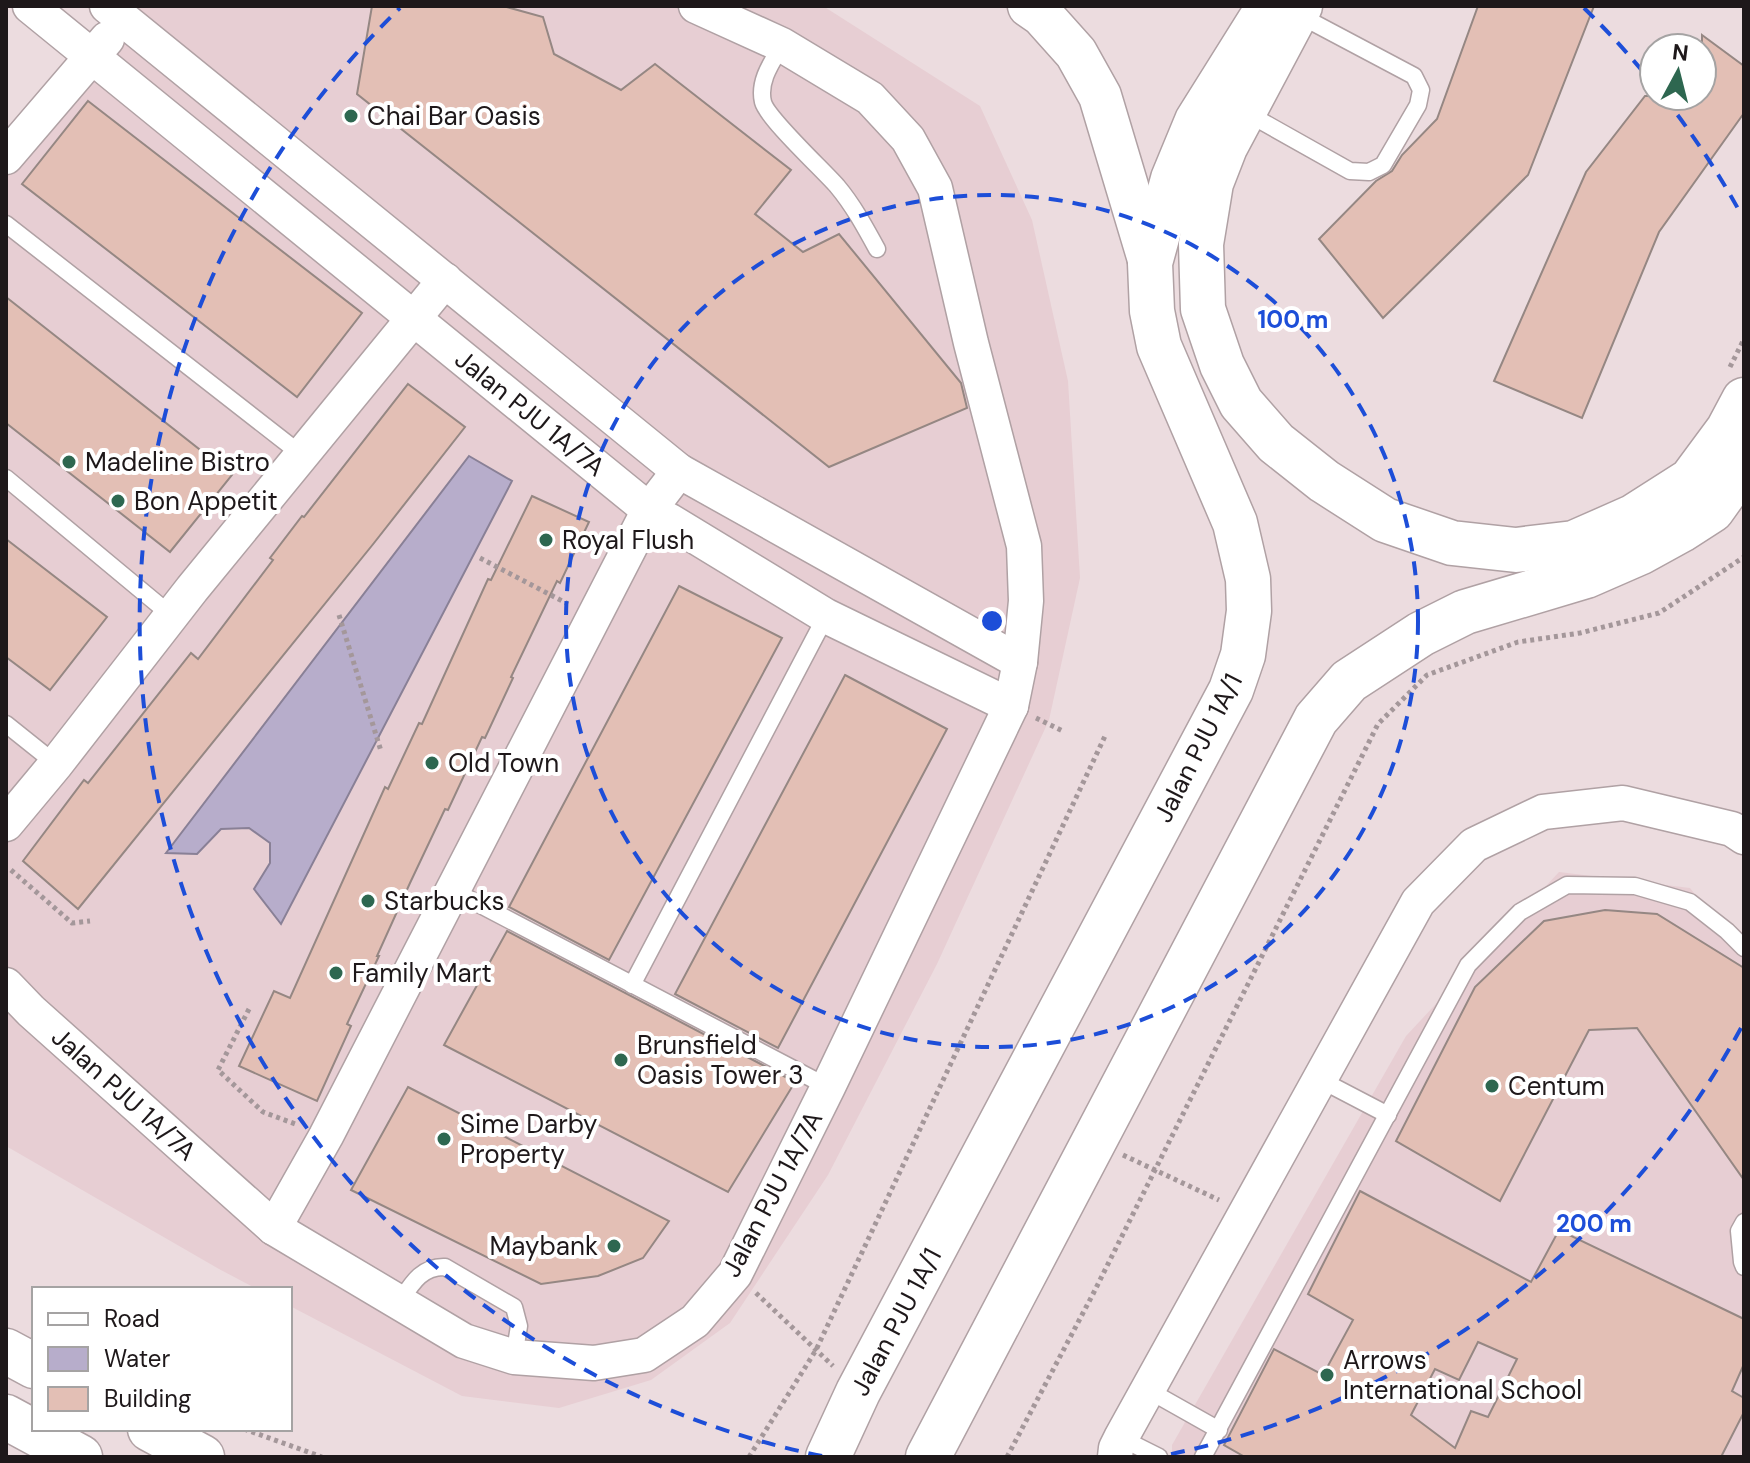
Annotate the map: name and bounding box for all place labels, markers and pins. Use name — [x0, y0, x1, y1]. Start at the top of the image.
place label: Chai Bar Oasis — [367, 99, 541, 133]
marker: Chai Bar Oasis — [342, 107, 360, 125]
place label: Madeline Bistro — [85, 445, 270, 479]
marker: Madeline Bistro — [60, 453, 78, 471]
place label: Bon Appetit — [134, 484, 278, 518]
marker: Bon Appetit — [109, 492, 127, 510]
place label: Royal Flush — [562, 523, 694, 557]
marker: Royal Flush — [537, 531, 555, 549]
centre of rings — [978, 607, 1006, 635]
place label: Old Town — [448, 746, 559, 780]
marker: Old Town — [423, 754, 441, 772]
place label: Starbucks — [384, 884, 504, 918]
marker: Starbucks — [359, 892, 377, 910]
place label: Family Mart — [352, 956, 492, 990]
marker: Family Mart — [327, 964, 345, 982]
place label: Brunsfield Oasis Tower 3 — [637, 1028, 804, 1092]
marker: Brunsfield Oasis Tower 3 — [612, 1051, 630, 1069]
place label: Centum — [1508, 1069, 1605, 1103]
marker: Centum — [1483, 1077, 1501, 1095]
place label: Sime Darby Property — [460, 1107, 598, 1171]
marker: Sime Darby Property — [435, 1130, 453, 1148]
place label: Maybank — [489, 1229, 598, 1263]
marker: Maybank — [605, 1237, 623, 1255]
place label: Arrows International School — [1343, 1343, 1582, 1407]
marker: Arrows International School — [1318, 1366, 1336, 1384]

